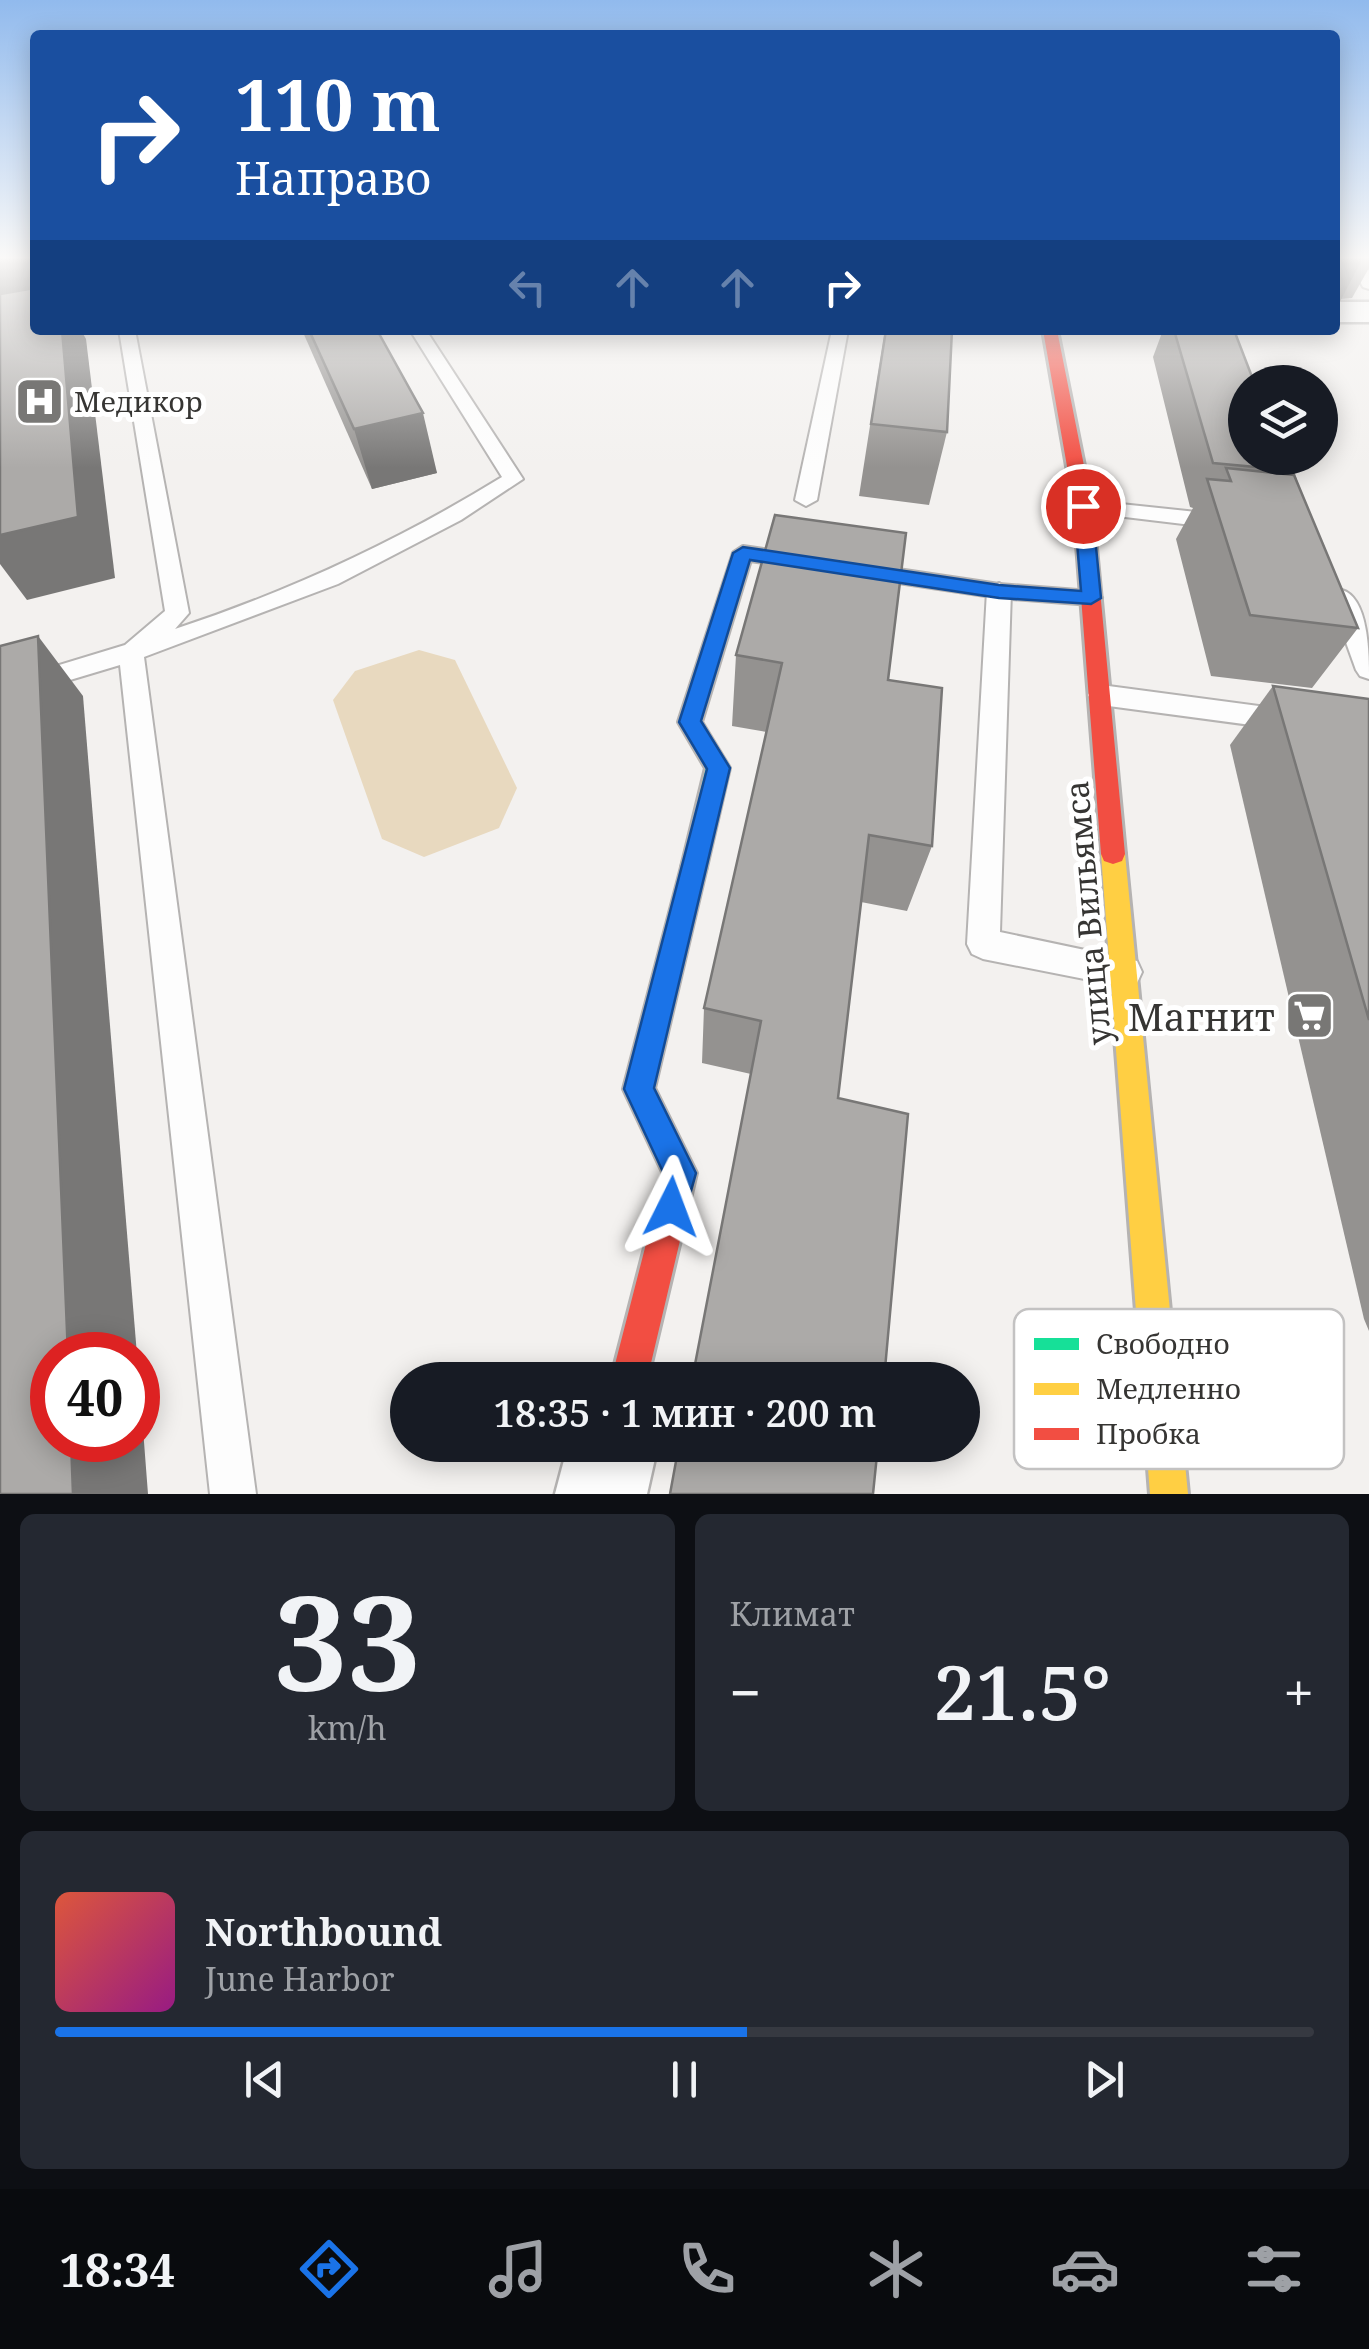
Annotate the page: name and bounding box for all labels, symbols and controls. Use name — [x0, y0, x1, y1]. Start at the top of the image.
text: 110 m — [235, 56, 441, 152]
icon: right — [70, 70, 200, 200]
text: Направо — [235, 147, 431, 208]
icon: left — [500, 260, 555, 315]
icon: ahead — [605, 260, 660, 315]
icon: ahead — [710, 260, 765, 315]
icon: right — [815, 260, 870, 315]
map controls — [1228, 365, 1338, 475]
button: layers — [1228, 365, 1338, 475]
hospital icon: Медикор — [13, 375, 65, 427]
place label: Медикор — [74, 382, 202, 420]
pin — [1041, 464, 1126, 549]
icon: arrive — [1056, 479, 1111, 534]
street label: улица Вильямса — [1054, 779, 1120, 1047]
place label: Магнит — [1128, 990, 1275, 1042]
supermarket icon: Магнит — [1284, 990, 1336, 1042]
position arrow — [619, 1155, 723, 1259]
legend — [1014, 1309, 1344, 1469]
text: Свободно — [1096, 1324, 1230, 1362]
speed limit sign: 40 — [30, 1332, 160, 1462]
text: Медленно — [1096, 1369, 1241, 1407]
text: 18:35 · 1 мин · 200 m — [494, 1386, 876, 1438]
text: Пробка — [1096, 1414, 1201, 1452]
text: 33 — [274, 1552, 421, 1729]
text: Климат — [730, 1592, 855, 1635]
text: 21.5° — [934, 1640, 1111, 1742]
text: − — [730, 1654, 761, 1729]
text: + — [1283, 1654, 1314, 1729]
text: km/h — [308, 1706, 387, 1749]
text: Northbound — [205, 1905, 442, 1957]
text: June Harbor — [205, 1957, 394, 2000]
icon: previous — [237, 2052, 292, 2107]
icon: pause — [657, 2052, 712, 2107]
icon: next — [1077, 2052, 1132, 2107]
icon: directions — [294, 2234, 364, 2304]
icon: music — [483, 2234, 553, 2304]
icon: phone — [672, 2234, 742, 2304]
icon: climate — [861, 2234, 931, 2304]
icon: car — [1050, 2234, 1120, 2304]
icon: filters — [1239, 2234, 1309, 2304]
text: 18:34 — [60, 2239, 175, 2300]

